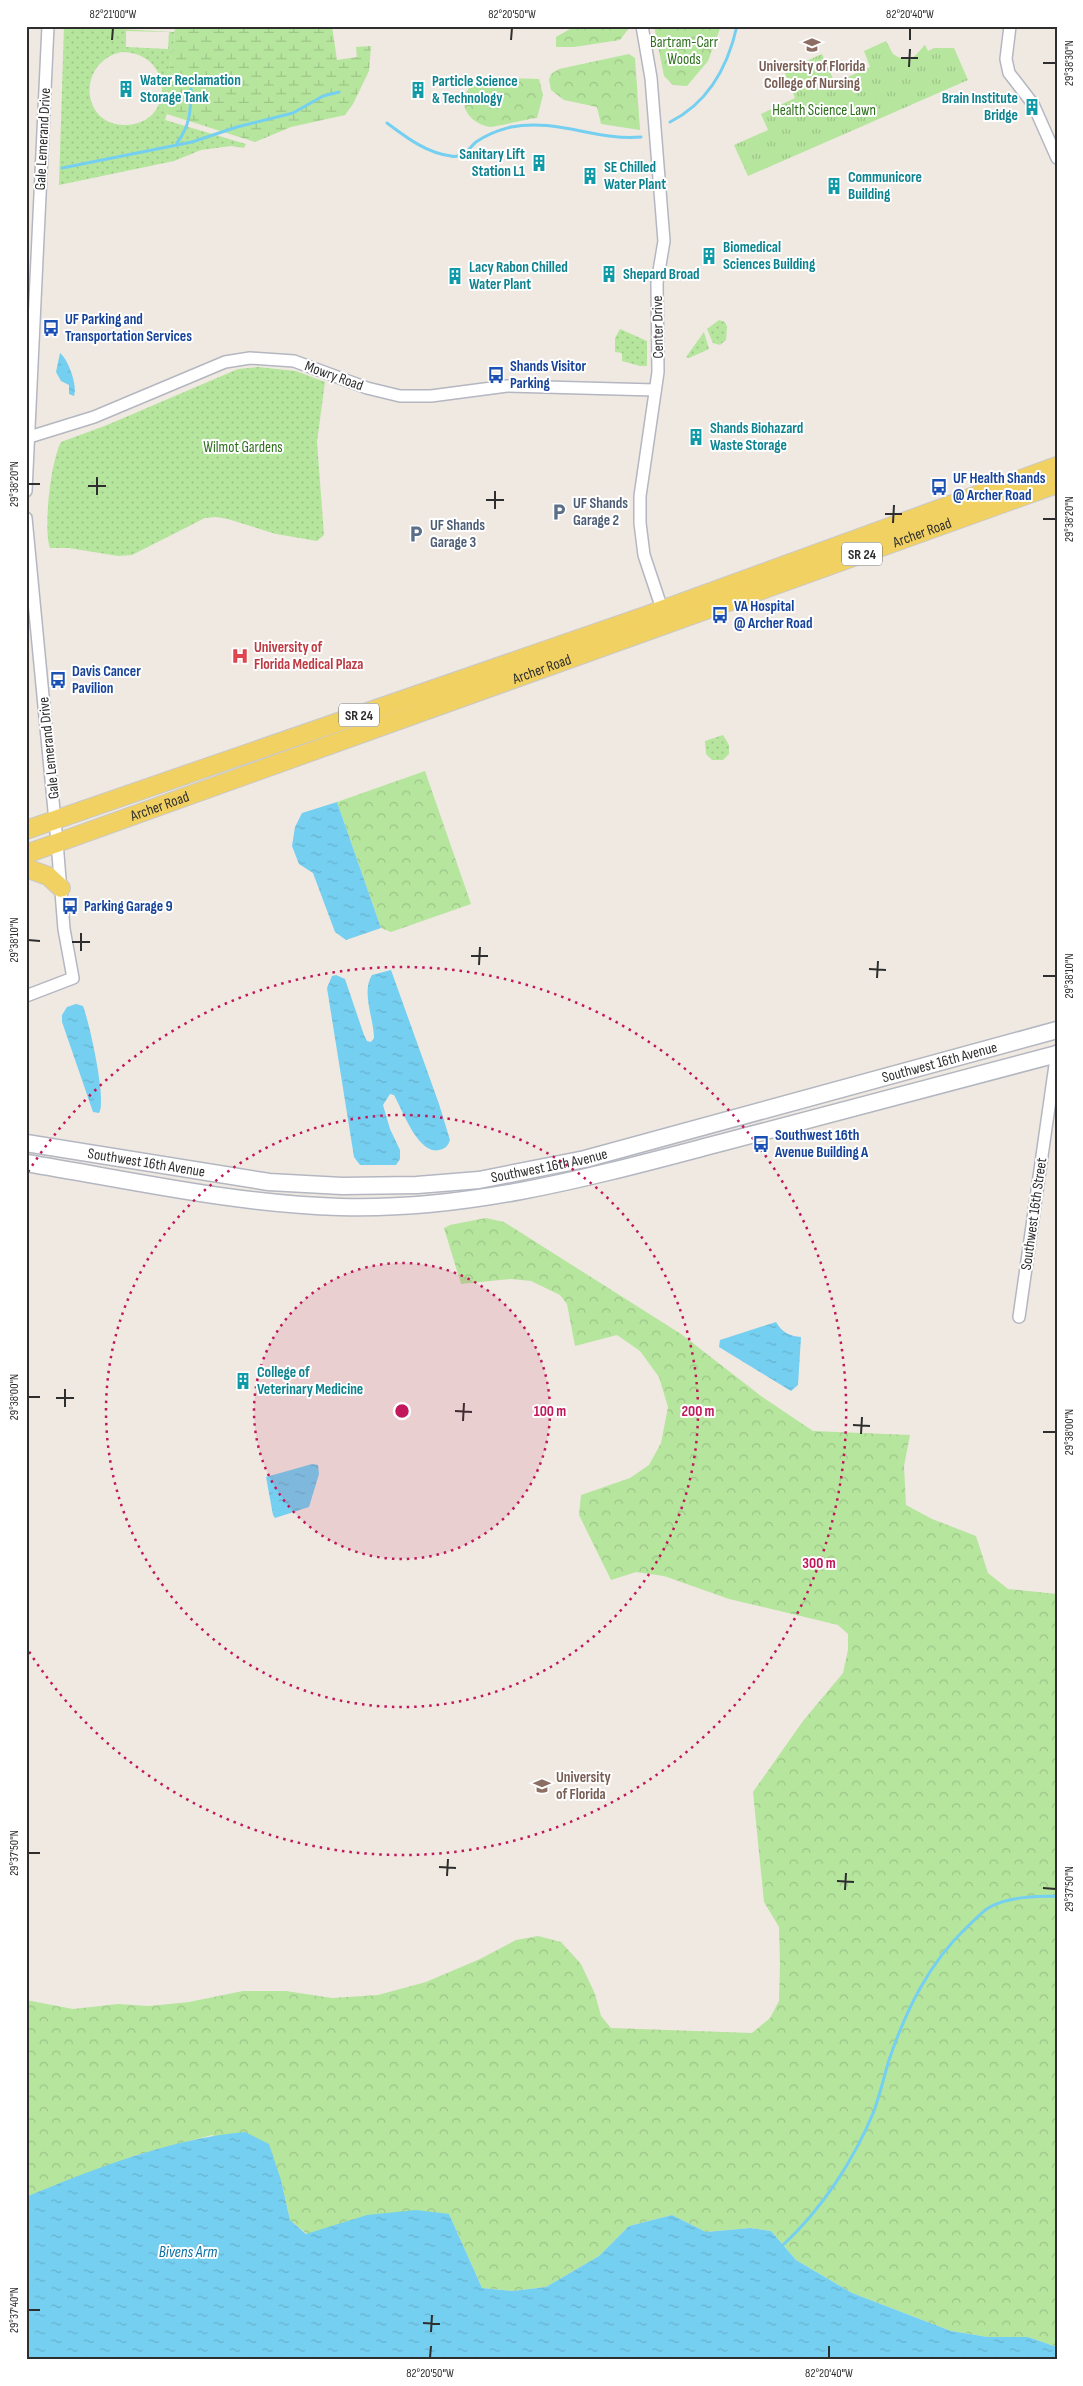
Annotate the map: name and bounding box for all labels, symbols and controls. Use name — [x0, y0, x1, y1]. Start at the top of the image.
text: 82°21'00"W — [90, 7, 137, 22]
text: 82°20'50"W — [488, 7, 536, 22]
text: 82°20'40"W — [886, 7, 934, 22]
park label: Bartram-Carr Woods — [650, 33, 719, 69]
school or university icon: University of Florida College of Nursing — [802, 35, 822, 55]
text: 29°38'30"N — [1062, 40, 1077, 86]
place label: University of Florida College of Nursing — [759, 57, 865, 93]
place label: Water Reclamation Storage Tank — [140, 71, 241, 107]
place label: Particle Science & Technology — [432, 72, 518, 108]
building icon: Water Reclamation Storage Tank — [116, 79, 136, 99]
building icon: Particle Science & Technology — [408, 80, 428, 100]
street label: Gale Lemerand Drive — [31, 87, 55, 191]
place label: Brain Institute Bridge — [942, 89, 1018, 125]
building icon: Brain Institute Bridge — [1022, 97, 1042, 117]
park label: Health Science Lawn — [772, 101, 876, 120]
place label: Sanitary Lift Station L1 — [459, 145, 525, 181]
building icon: Sanitary Lift Station L1 — [529, 153, 549, 173]
place label: SE Chilled Water Plant — [604, 158, 666, 194]
building icon: SE Chilled Water Plant — [580, 166, 600, 186]
place label: Communicore Building — [848, 168, 922, 204]
building icon: Communicore Building — [824, 176, 844, 196]
place label: Biomedical Sciences Building — [723, 238, 816, 274]
building icon: Biomedical Sciences Building — [699, 246, 719, 266]
place label: Lacy Rabon Chilled Water Plant — [469, 258, 568, 294]
building icon: Shepard Broad — [599, 264, 619, 284]
place label: Shepard Broad — [623, 265, 700, 284]
building icon: Lacy Rabon Chilled Water Plant — [445, 266, 465, 286]
street label: Center Drive — [648, 295, 668, 359]
place label: UF Parking and Transportation Services — [65, 310, 192, 346]
bus stop icon: UF Parking and Transportation Services — [41, 318, 61, 338]
street label: Mowry Road — [302, 357, 366, 395]
place label: Shands Visitor Parking — [510, 357, 587, 393]
bus stop icon: Shands Visitor Parking — [486, 365, 506, 385]
place label: Shands Biohazard Waste Storage — [710, 419, 803, 455]
building icon: Shands Biohazard Waste Storage — [686, 427, 706, 447]
park label: Wilmot Gardens — [203, 438, 283, 457]
text: 29°38'20"N — [7, 461, 22, 507]
place label: UF Health Shands @ Archer Road — [953, 469, 1046, 505]
bus stop icon: UF Health Shands @ Archer Road — [929, 477, 949, 497]
place label: UF Shands Garage 2 — [573, 494, 628, 530]
text: 29°38'20"N — [1062, 496, 1077, 542]
parking icon: UF Shands Garage 2 — [549, 502, 569, 522]
street label: Archer Road — [889, 513, 954, 552]
place label: UF Shands Garage 3 — [430, 516, 485, 552]
parking icon: UF Shands Garage 3 — [406, 524, 426, 544]
road number: SR 24 — [842, 542, 882, 566]
place label: VA Hospital @ Archer Road — [734, 597, 812, 633]
bus stop icon: VA Hospital @ Archer Road — [710, 605, 730, 625]
place label: University of Florida Medical Plaza — [254, 638, 364, 674]
hospital icon: University of Florida Medical Plaza — [230, 646, 250, 666]
street label: Archer Road — [509, 650, 574, 688]
place label: Davis Cancer Pavilion — [72, 662, 141, 698]
bus stop icon: Davis Cancer Pavilion — [48, 670, 68, 690]
street label: Gale Lemerand Drive — [34, 696, 64, 800]
road number: SR 24 — [339, 704, 379, 726]
street label: Archer Road — [127, 787, 192, 826]
bus stop icon: Parking Garage 9 — [60, 896, 80, 916]
place label: Parking Garage 9 — [84, 897, 173, 916]
text: 29°38'10"N — [7, 917, 22, 963]
text: 29°38'10"N — [1062, 953, 1077, 999]
street label: Southwest 16th Avenue — [880, 1037, 999, 1087]
place label: Southwest 16th Avenue Building A — [774, 1126, 869, 1162]
bus stop icon: Southwest 16th Avenue Building A — [751, 1134, 771, 1154]
street label: Southwest 16th Avenue — [86, 1144, 207, 1181]
street label: Southwest 16th Avenue — [489, 1144, 610, 1187]
street label: Southwest 16th Street — [1017, 1156, 1051, 1272]
place label: College of Veterinary Medicine — [257, 1363, 363, 1399]
building icon: College of Veterinary Medicine — [233, 1371, 253, 1391]
text: 29°38'00"N — [7, 1374, 22, 1420]
centre of rings — [393, 1402, 411, 1420]
text: 100 m — [534, 1402, 566, 1421]
text: 200 m — [681, 1402, 715, 1421]
text: 29°38'00"N — [1062, 1409, 1077, 1455]
text: 300 m — [802, 1554, 836, 1573]
place label: University of Florida — [556, 1768, 611, 1804]
school or university icon: University of Florida — [532, 1776, 552, 1796]
text: 29°37'50"N — [7, 1830, 22, 1876]
text: 29°37'50"N — [1062, 1866, 1077, 1912]
water label: Bivens Arm — [159, 2243, 217, 2262]
text: 29°37'40"N — [7, 2287, 22, 2333]
text: 82°20'50"W — [406, 2366, 454, 2381]
text: 82°20'40"W — [805, 2366, 853, 2381]

